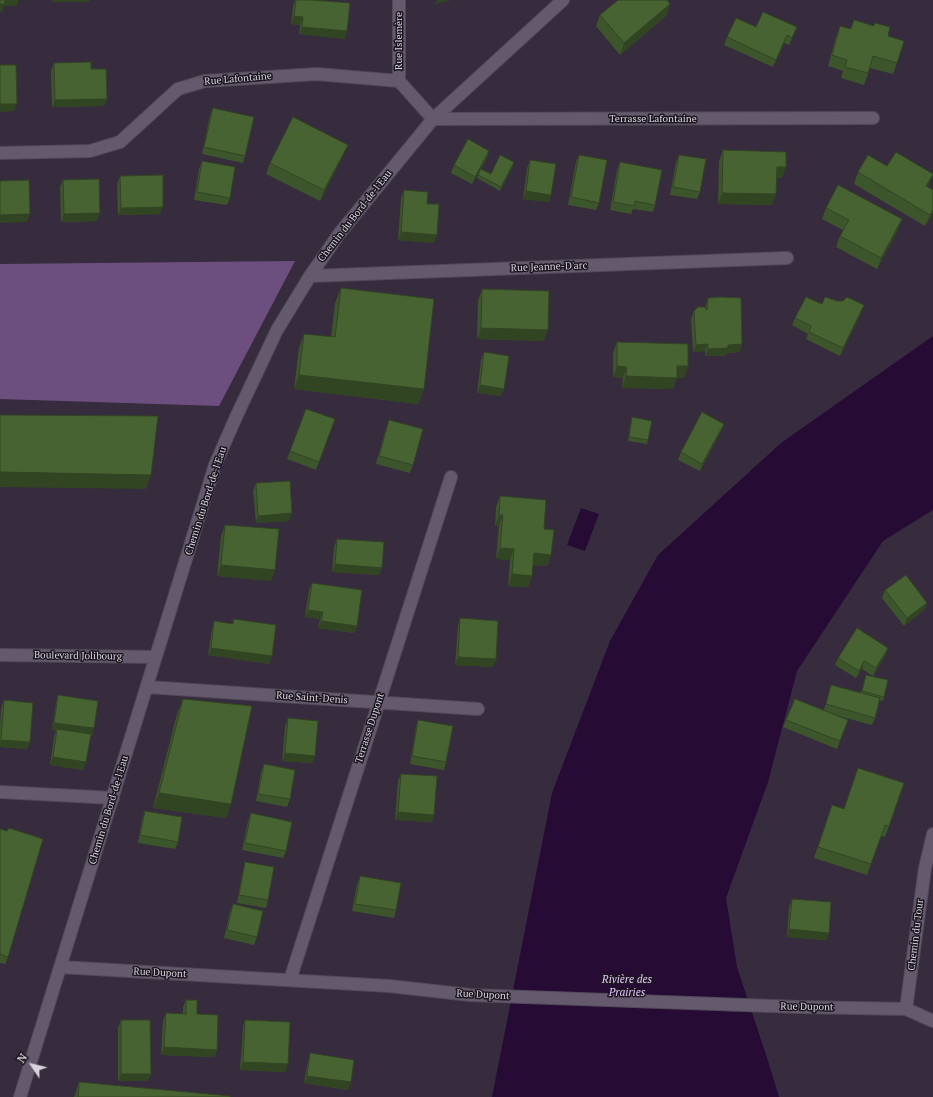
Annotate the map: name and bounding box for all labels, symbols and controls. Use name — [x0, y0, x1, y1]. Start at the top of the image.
street label: Rue Islemère — [393, 12, 405, 70]
street label: Rue Lafontaine — [204, 70, 272, 88]
street label: Terrasse Lafontaine — [609, 113, 697, 125]
street label: Chemin du Bord-de-l'Eau — [315, 168, 395, 264]
street label: Rue Jeanne-D'arc — [511, 260, 587, 274]
street label: Chemin du Bord-de-l'Eau — [183, 445, 229, 557]
street label: Boulevard Jolibourg — [34, 649, 122, 663]
street label: Rue Saint-Denis — [276, 690, 348, 706]
street label: Terrasse Dupont — [353, 691, 387, 765]
street label: Chemin du Bord-de-l'Eau — [87, 754, 131, 866]
street label: Chemin du Tour — [906, 899, 926, 971]
street label: Rue Dupont — [133, 966, 187, 980]
water label: Rivière des Prairies — [602, 973, 652, 999]
street label: Rue Dupont — [456, 988, 510, 1002]
street label: Rue Dupont — [780, 1001, 834, 1013]
north arrow — [12, 1045, 52, 1085]
text: N — [14, 1051, 30, 1066]

